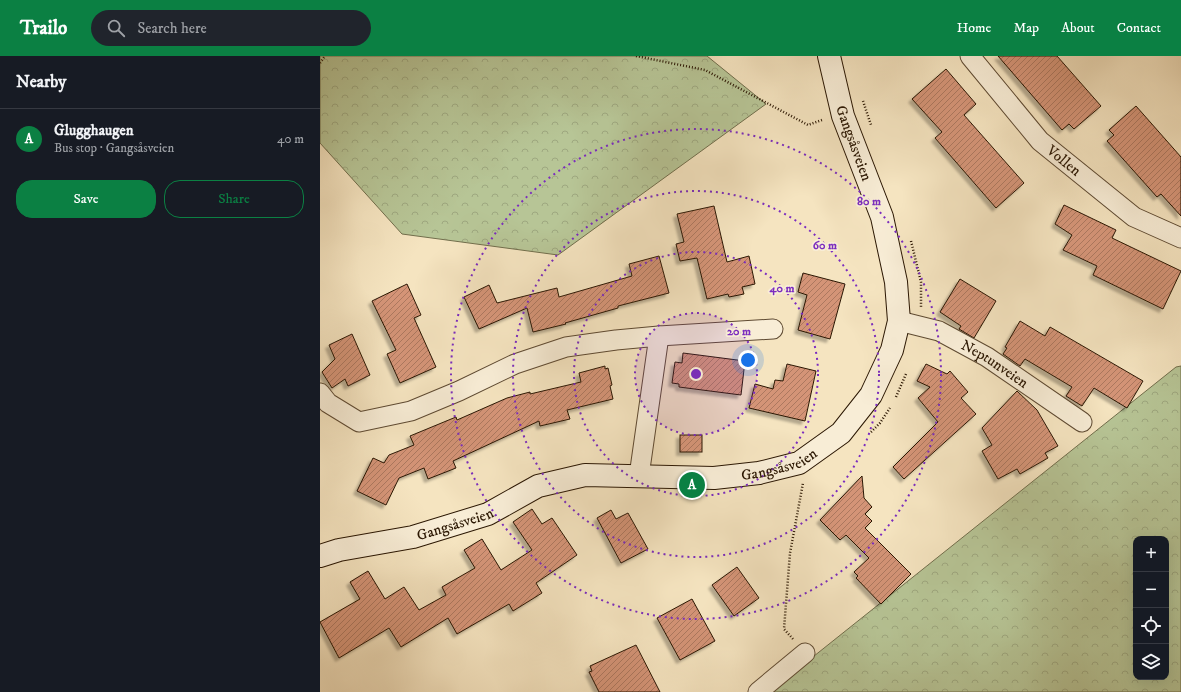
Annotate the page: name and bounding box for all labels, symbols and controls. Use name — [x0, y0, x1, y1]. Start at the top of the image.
search box — [91, 10, 371, 46]
text: Trailo — [20, 17, 67, 40]
icon: search — [105, 17, 127, 39]
text: Search here — [137, 19, 207, 38]
text: Home — [957, 19, 991, 37]
text: Map — [1013, 19, 1039, 37]
text: About — [1061, 19, 1095, 37]
text: Contact — [1117, 19, 1161, 37]
text: Nearby — [16, 71, 66, 93]
street label: Gangsåsveien — [831, 103, 876, 184]
text: Glugghaugen — [54, 121, 134, 140]
text: A — [25, 131, 33, 147]
text: 40 m — [277, 131, 304, 147]
text: Bus stop · Gangsåsveien — [54, 140, 174, 156]
street label: Vollen — [1042, 141, 1085, 181]
button: Save — [16, 180, 156, 218]
button: Share — [164, 180, 304, 218]
text: 80 m — [857, 194, 881, 209]
text: 60 m — [813, 238, 837, 253]
text: 40 m — [769, 281, 794, 296]
text: 20 m — [727, 324, 751, 339]
street label: Neptunveien — [958, 336, 1032, 393]
your location — [738, 350, 758, 370]
centre of rings — [689, 367, 703, 381]
street label: Gangsåsveien — [740, 444, 821, 485]
pin: A — [679, 470, 705, 500]
street label: Gangsåsveien — [415, 504, 497, 545]
map controls — [1133, 536, 1169, 680]
button: + — [1133, 536, 1169, 572]
button: − — [1133, 572, 1169, 608]
button: locate — [1133, 608, 1169, 644]
button: layers — [1133, 644, 1169, 680]

